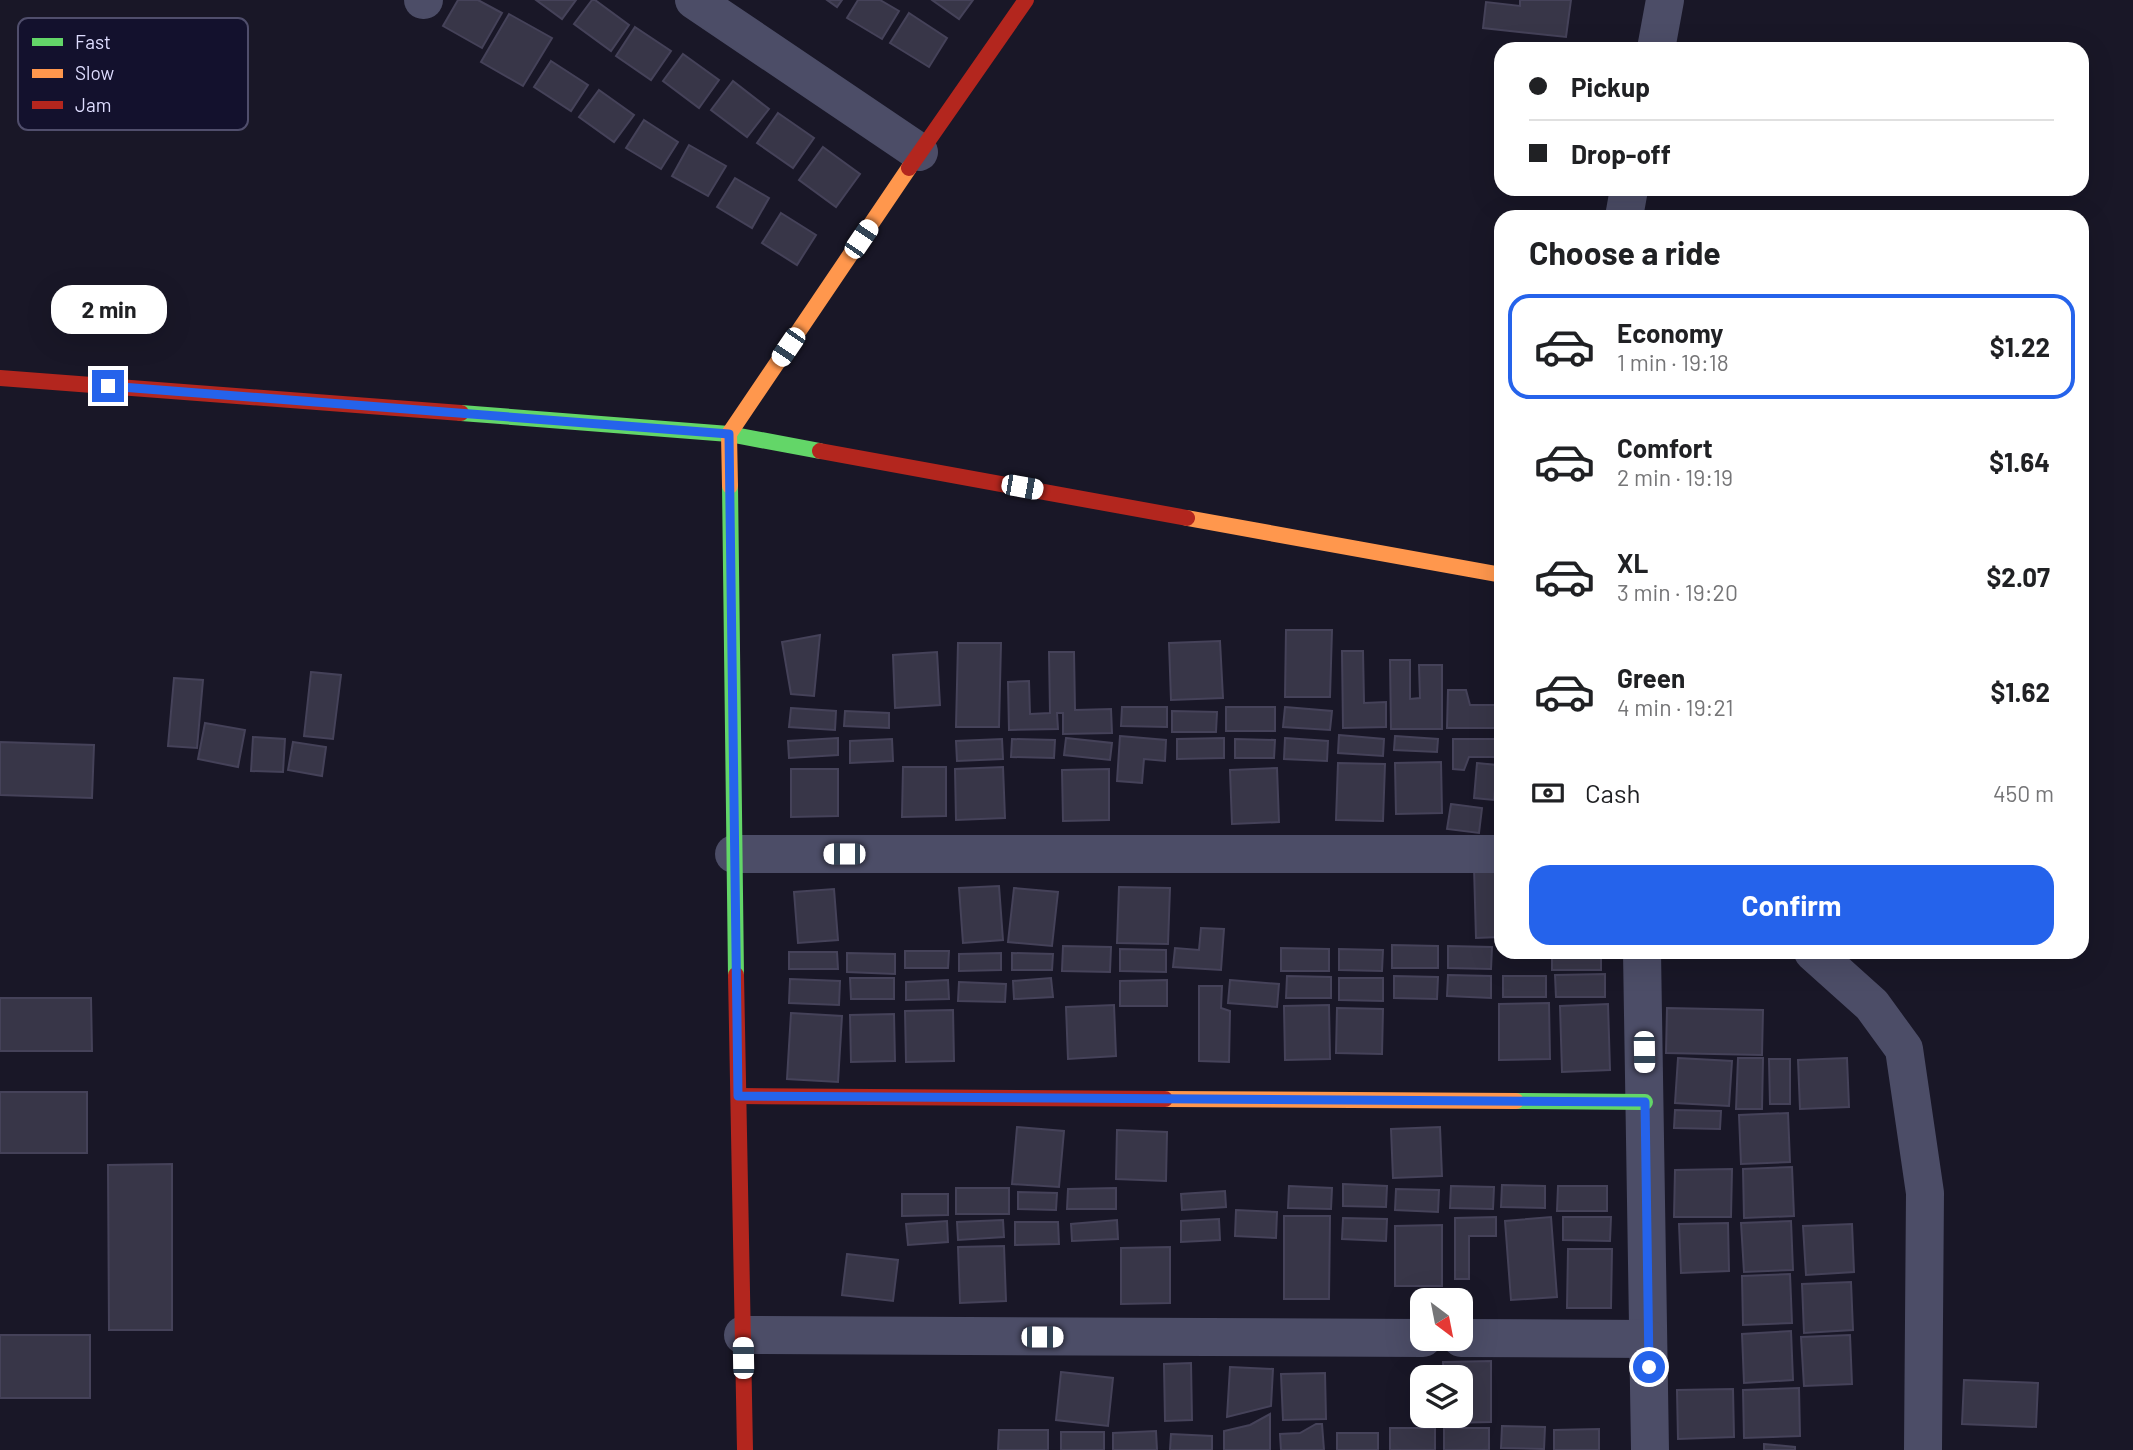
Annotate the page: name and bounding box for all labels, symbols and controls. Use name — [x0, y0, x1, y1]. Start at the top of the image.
legend — [18, 18, 248, 130]
text: Fast — [75, 30, 111, 53]
text: Slow — [75, 61, 114, 84]
text: Pickup — [1571, 71, 1650, 102]
text: Jam — [75, 93, 111, 116]
text: Drop-off — [1571, 138, 1671, 169]
car — [841, 216, 882, 262]
text: Choose a ride — [1529, 233, 1721, 271]
callout: 2 min — [50, 284, 166, 334]
text: 2 min — [81, 295, 137, 323]
icon: car — [1533, 315, 1596, 378]
text: Economy — [1617, 317, 1723, 348]
car — [768, 324, 809, 370]
text: $1.22 — [1990, 331, 2050, 362]
text: 1 min · 19:18 — [1617, 348, 1729, 376]
route end — [92, 370, 124, 402]
icon: car — [1533, 430, 1596, 493]
text: Comfort — [1617, 432, 1713, 463]
text: $1.64 — [1989, 446, 2050, 477]
text: 2 min · 19:19 — [1617, 463, 1733, 491]
car — [1000, 473, 1045, 501]
icon: car — [1533, 545, 1596, 608]
text: XL — [1617, 547, 1648, 578]
text: $2.07 — [1987, 561, 2050, 592]
text: 3 min · 19:20 — [1617, 578, 1738, 606]
icon: car — [1533, 660, 1596, 723]
text: Green — [1617, 662, 1685, 693]
text: $1.62 — [1990, 676, 2050, 707]
text: 4 min · 19:21 — [1617, 693, 1733, 721]
icon: cash — [1529, 774, 1567, 812]
text: Cash — [1585, 777, 1640, 808]
text: 450 m — [1993, 779, 2054, 807]
car — [824, 844, 866, 865]
button: Confirm — [1529, 865, 2054, 945]
car — [1634, 1031, 1655, 1073]
north arrow — [1410, 1288, 1474, 1351]
map controls — [1410, 1288, 1473, 1428]
car — [1022, 1327, 1064, 1348]
car — [733, 1337, 754, 1379]
route start — [1633, 1351, 1665, 1383]
button: layers — [1410, 1365, 1473, 1428]

